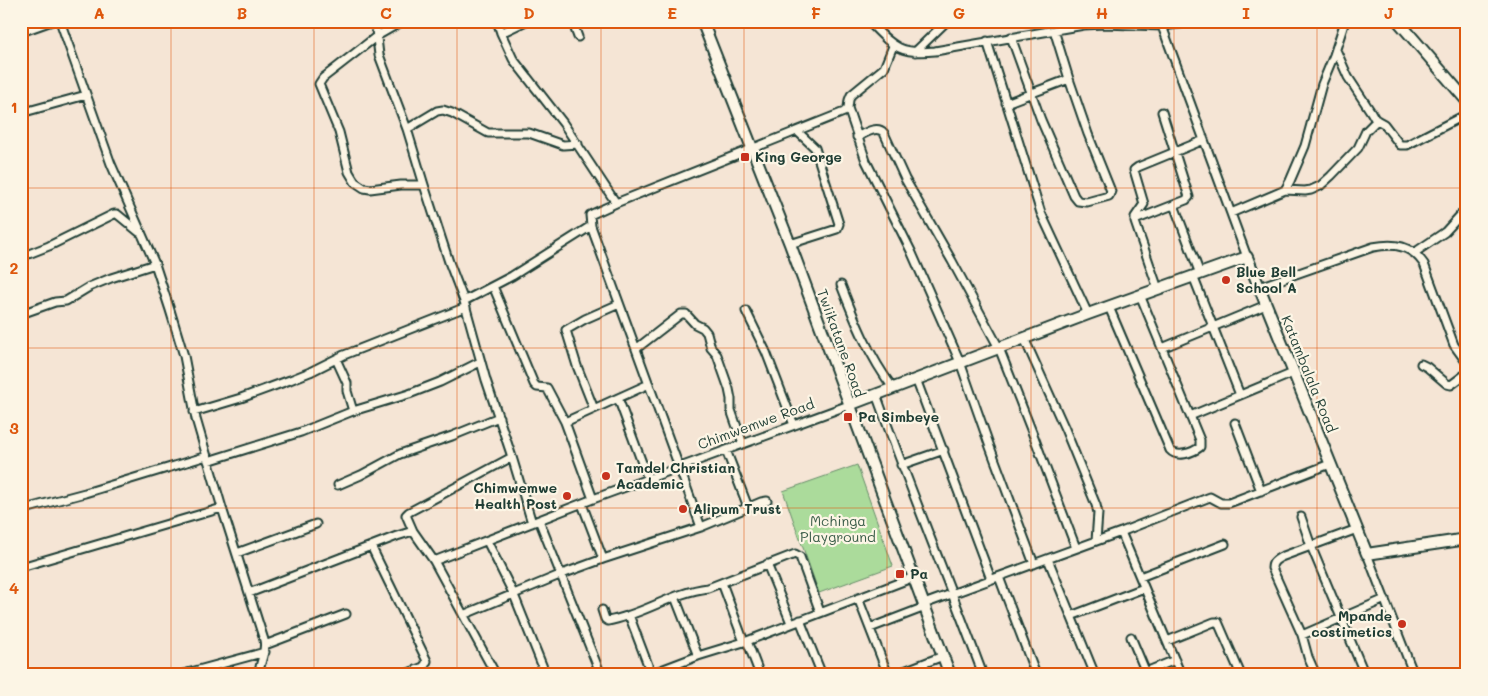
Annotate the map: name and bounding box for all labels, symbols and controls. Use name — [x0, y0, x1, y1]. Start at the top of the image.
text: A — [93, 2, 105, 23]
text: B — [237, 2, 247, 23]
text: C — [380, 2, 392, 23]
text: D — [523, 2, 535, 23]
text: E — [667, 2, 677, 23]
text: F — [811, 2, 821, 23]
text: G — [953, 2, 965, 23]
text: H — [1096, 2, 1108, 23]
text: I — [1242, 2, 1250, 23]
text: J — [1384, 2, 1394, 23]
text: 1 — [10, 96, 18, 117]
place label: King George — [755, 147, 842, 166]
marker: King George — [739, 151, 751, 163]
text: 2 — [10, 257, 19, 278]
place label: Blue Bell School A — [1236, 262, 1297, 297]
marker: Blue Bell School A — [1220, 274, 1232, 286]
street label: Twiikatane Road — [813, 286, 870, 400]
street label: Katambalala Road — [1277, 312, 1342, 435]
street label: Chimwemwe Road — [695, 394, 817, 453]
place label: Pa Simbeye — [858, 407, 939, 426]
marker: Pa Simbeye — [842, 411, 854, 423]
text: 3 — [9, 417, 19, 438]
place label: Tamdel Christian Academic — [616, 458, 735, 493]
marker: Tamdel Christian Academic — [600, 470, 612, 482]
place label: Chimwemwe Health Post — [473, 478, 557, 513]
marker: Chimwemwe Health Post — [561, 490, 573, 502]
place label: Alipum Trust — [693, 499, 781, 518]
marker: Alipum Trust — [677, 503, 689, 515]
park label: Mchinga Playground — [800, 511, 876, 546]
place label: Pa — [910, 564, 929, 583]
marker: Pa — [894, 568, 906, 580]
text: 4 — [9, 577, 19, 598]
place label: Mpande costimetics — [1311, 606, 1392, 641]
marker: Mpande costimetics — [1396, 618, 1408, 630]

